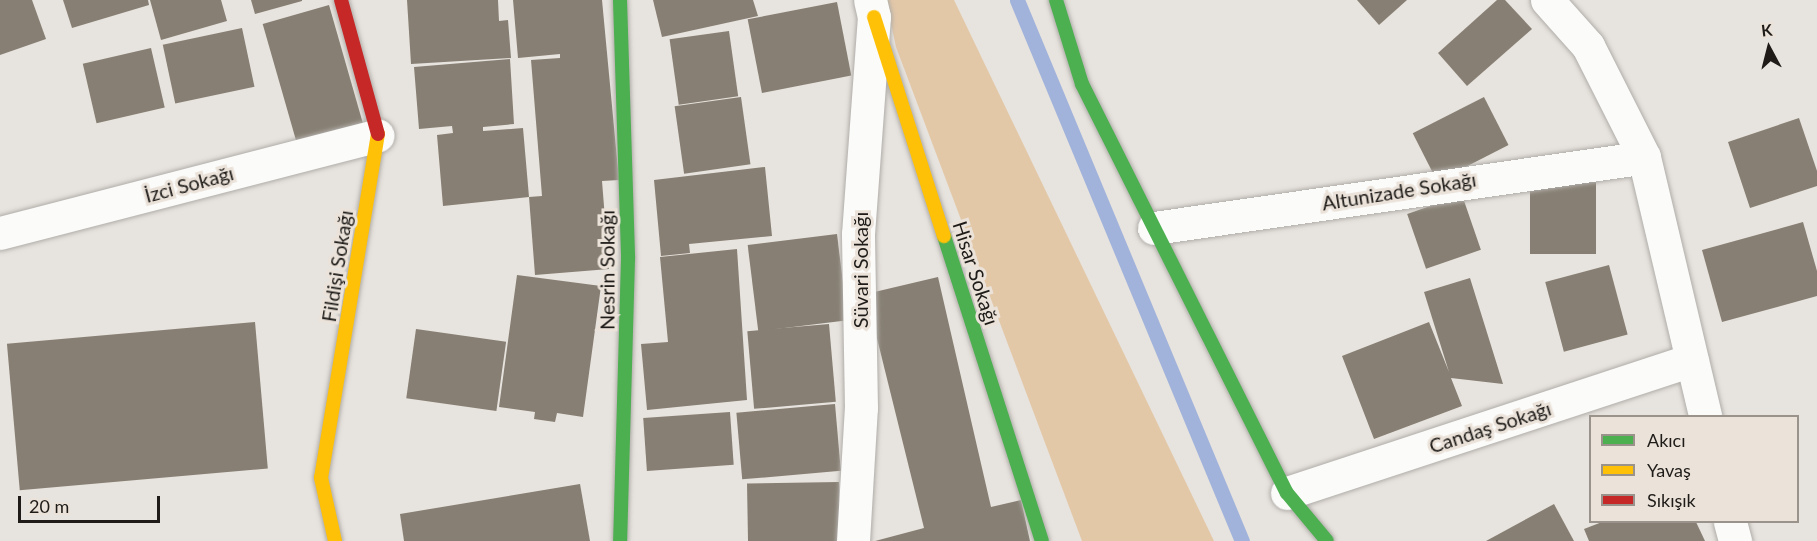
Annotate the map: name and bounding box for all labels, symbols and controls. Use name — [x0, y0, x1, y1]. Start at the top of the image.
north arrow — [1739, 18, 1799, 78]
text: K — [1760, 20, 1773, 40]
street label: İzci Sokağı — [142, 161, 236, 207]
street label: Altunizade Sokağı — [1320, 167, 1478, 215]
street label: Fildişi Sokağı — [316, 208, 358, 324]
street label: Nesrin Sokağı — [595, 210, 619, 330]
street label: Süvari Sokağı — [848, 212, 872, 328]
street label: Hisar Sokağı — [948, 218, 1004, 328]
street label: Candaş Sokağı — [1426, 396, 1554, 458]
legend — [1589, 415, 1799, 523]
text: Akıcı — [1647, 429, 1686, 451]
text: Yavaş — [1647, 459, 1691, 481]
scale bar — [21, 484, 164, 522]
text: Sıkışık — [1647, 489, 1696, 511]
text: 20 m — [29, 495, 69, 517]

